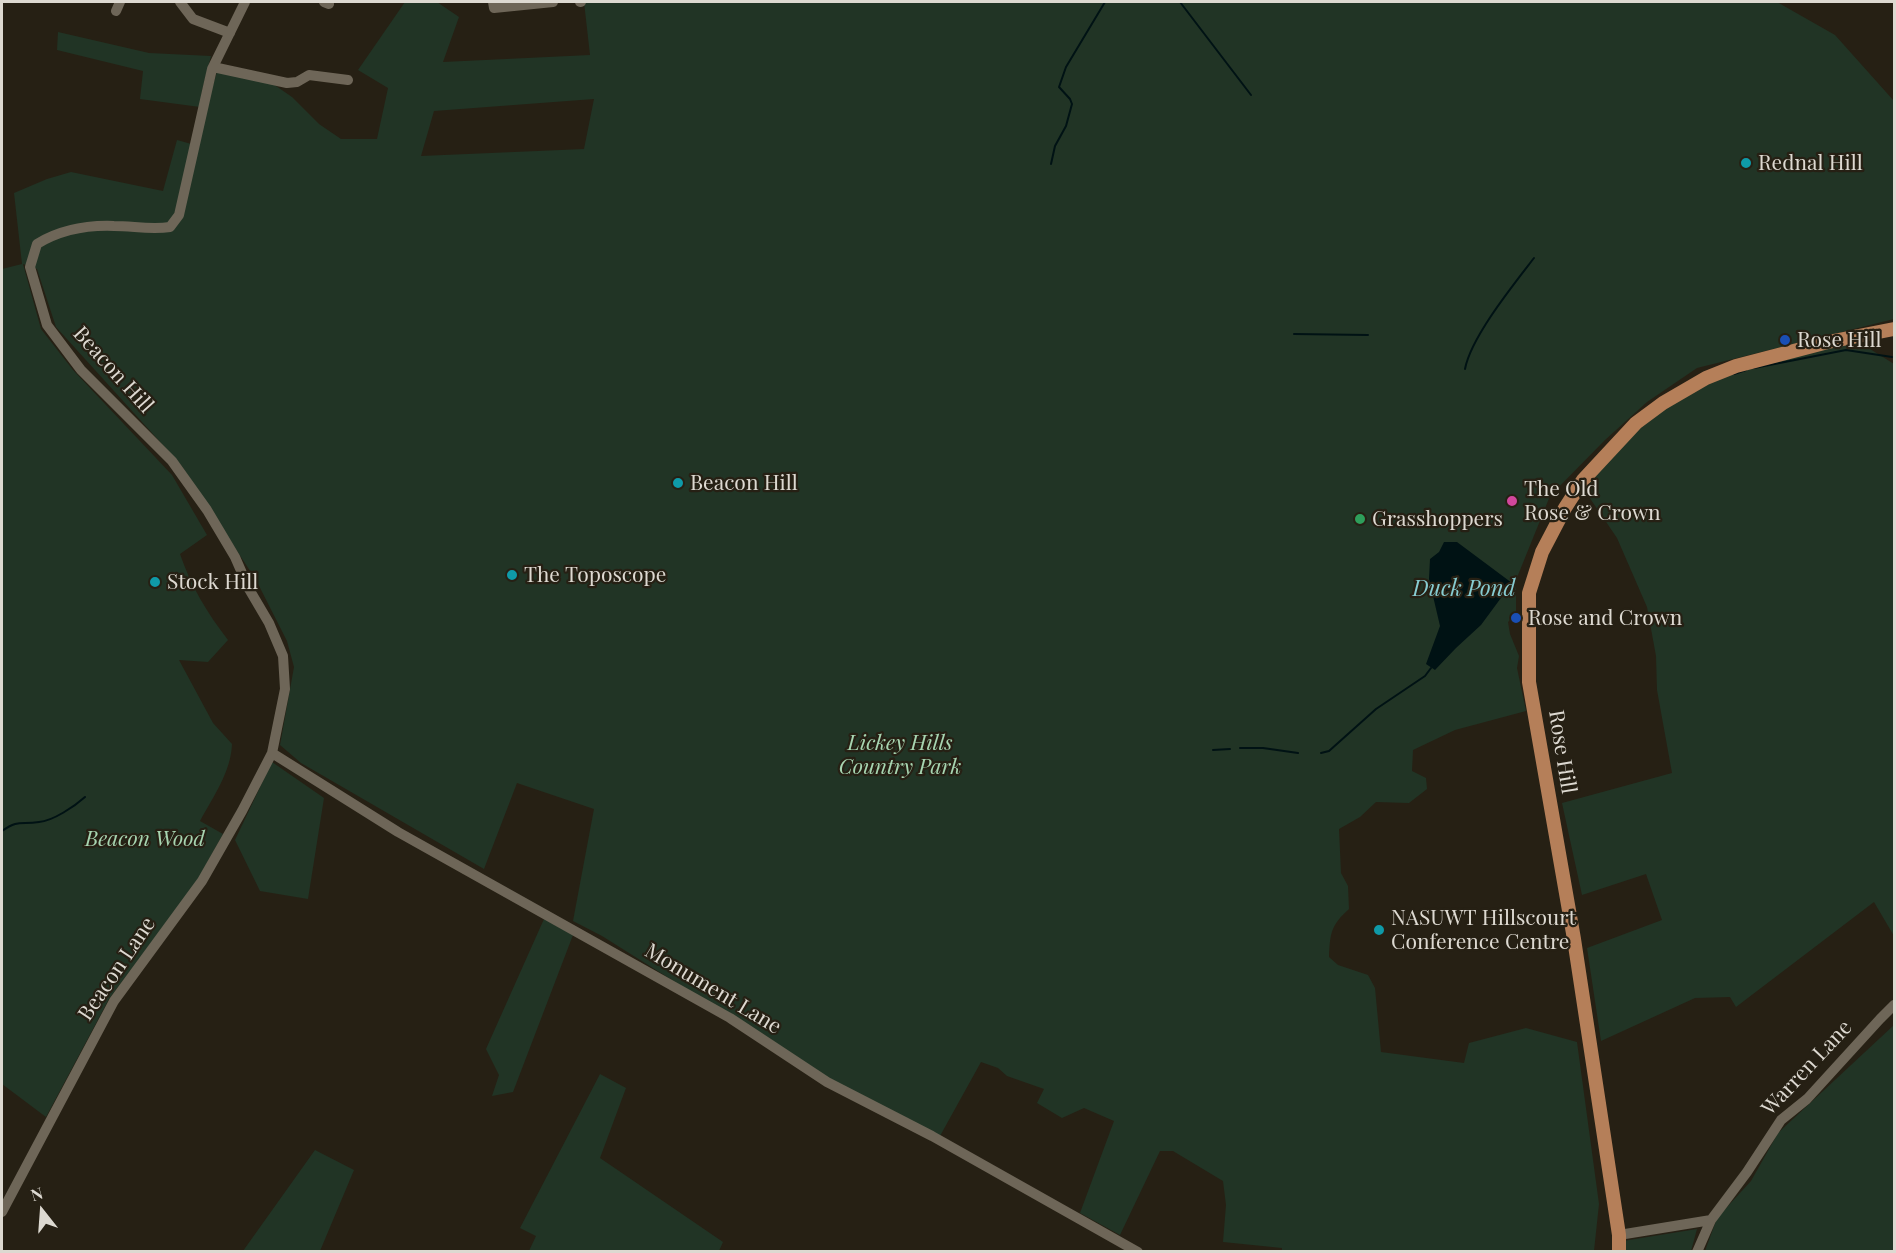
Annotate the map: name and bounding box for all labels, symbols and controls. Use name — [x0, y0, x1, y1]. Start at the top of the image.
place label: Rednal Hill — [1758, 150, 1863, 176]
marker: Rednal Hill — [1739, 156, 1753, 170]
street label: Beacon Hill — [68, 322, 158, 418]
place label: Rose Hill — [1797, 327, 1881, 353]
marker: Rose Hill — [1778, 333, 1792, 347]
place label: Beacon Hill — [690, 470, 798, 496]
marker: Beacon Hill — [671, 476, 685, 490]
place label: The Old Rose & Crown — [1524, 476, 1661, 526]
marker: The Old Rose & Crown — [1505, 494, 1519, 508]
place label: Grasshoppers — [1372, 506, 1503, 532]
marker: Grasshoppers — [1353, 512, 1367, 526]
place label: The Toposcope — [524, 562, 666, 588]
marker: The Toposcope — [505, 568, 519, 582]
place label: Stock Hill — [167, 569, 258, 595]
marker: Stock Hill — [148, 575, 162, 589]
water label: Duck Pond — [1413, 576, 1515, 602]
place label: Rose and Crown — [1528, 605, 1682, 631]
marker: Rose and Crown — [1509, 611, 1523, 625]
street label: Rose Hill — [1543, 708, 1581, 796]
park label: Lickey Hills Country Park — [839, 730, 961, 780]
park label: Beacon Wood — [85, 826, 205, 852]
place label: NASUWT Hillscourt Conference Centre — [1391, 905, 1576, 955]
street label: Beacon Lane — [73, 912, 161, 1026]
marker: NASUWT Hillscourt Conference Centre — [1372, 923, 1386, 937]
street label: Monument Lane — [640, 938, 786, 1040]
street label: Warren Lane — [1757, 1015, 1857, 1121]
north arrow — [12, 1181, 72, 1241]
text: N — [28, 1182, 45, 1205]

